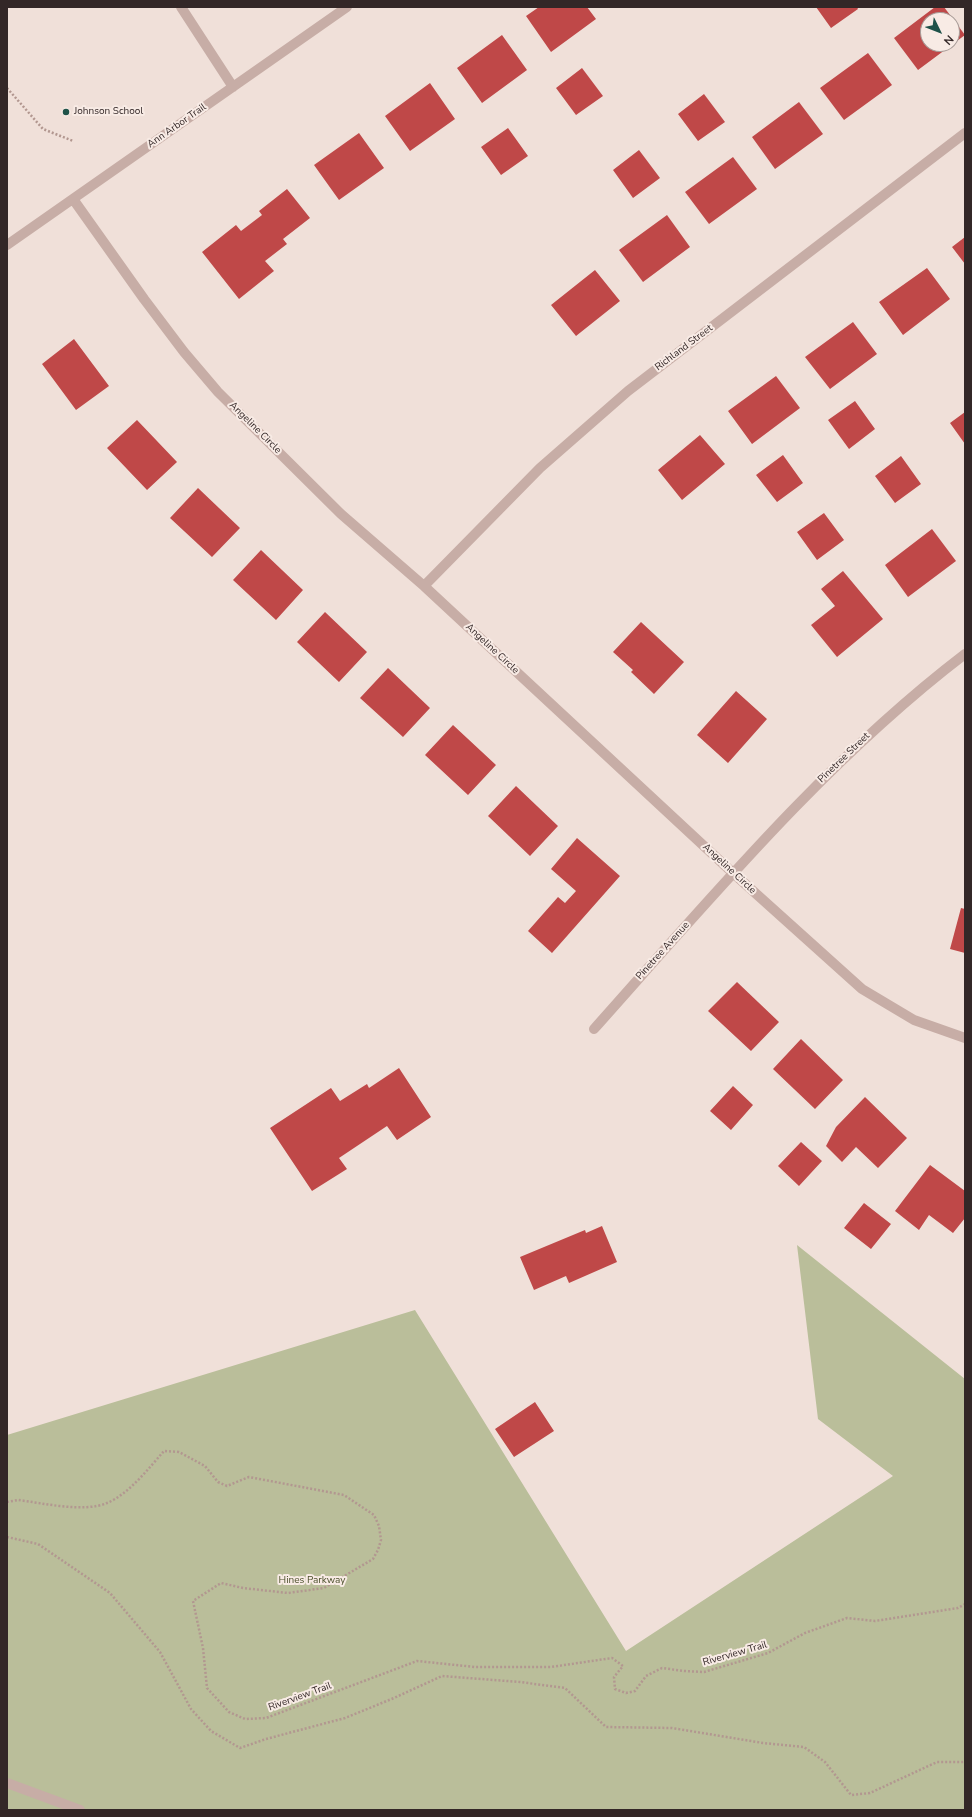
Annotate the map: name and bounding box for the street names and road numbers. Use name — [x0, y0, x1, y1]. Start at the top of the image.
street label: Ann Arbor Trail — [145, 101, 209, 151]
street label: Richland Street — [653, 322, 715, 374]
street label: Angeline Circle — [227, 400, 283, 456]
street label: Angeline Circle — [463, 621, 521, 677]
street label: Pinetree Street — [816, 730, 872, 786]
street label: Angeline Circle — [700, 841, 758, 897]
street label: Pinetree Avenue — [634, 920, 692, 982]
street label: Riverview Trail — [701, 1639, 769, 1669]
street label: Riverview Trail — [267, 1680, 333, 1714]

